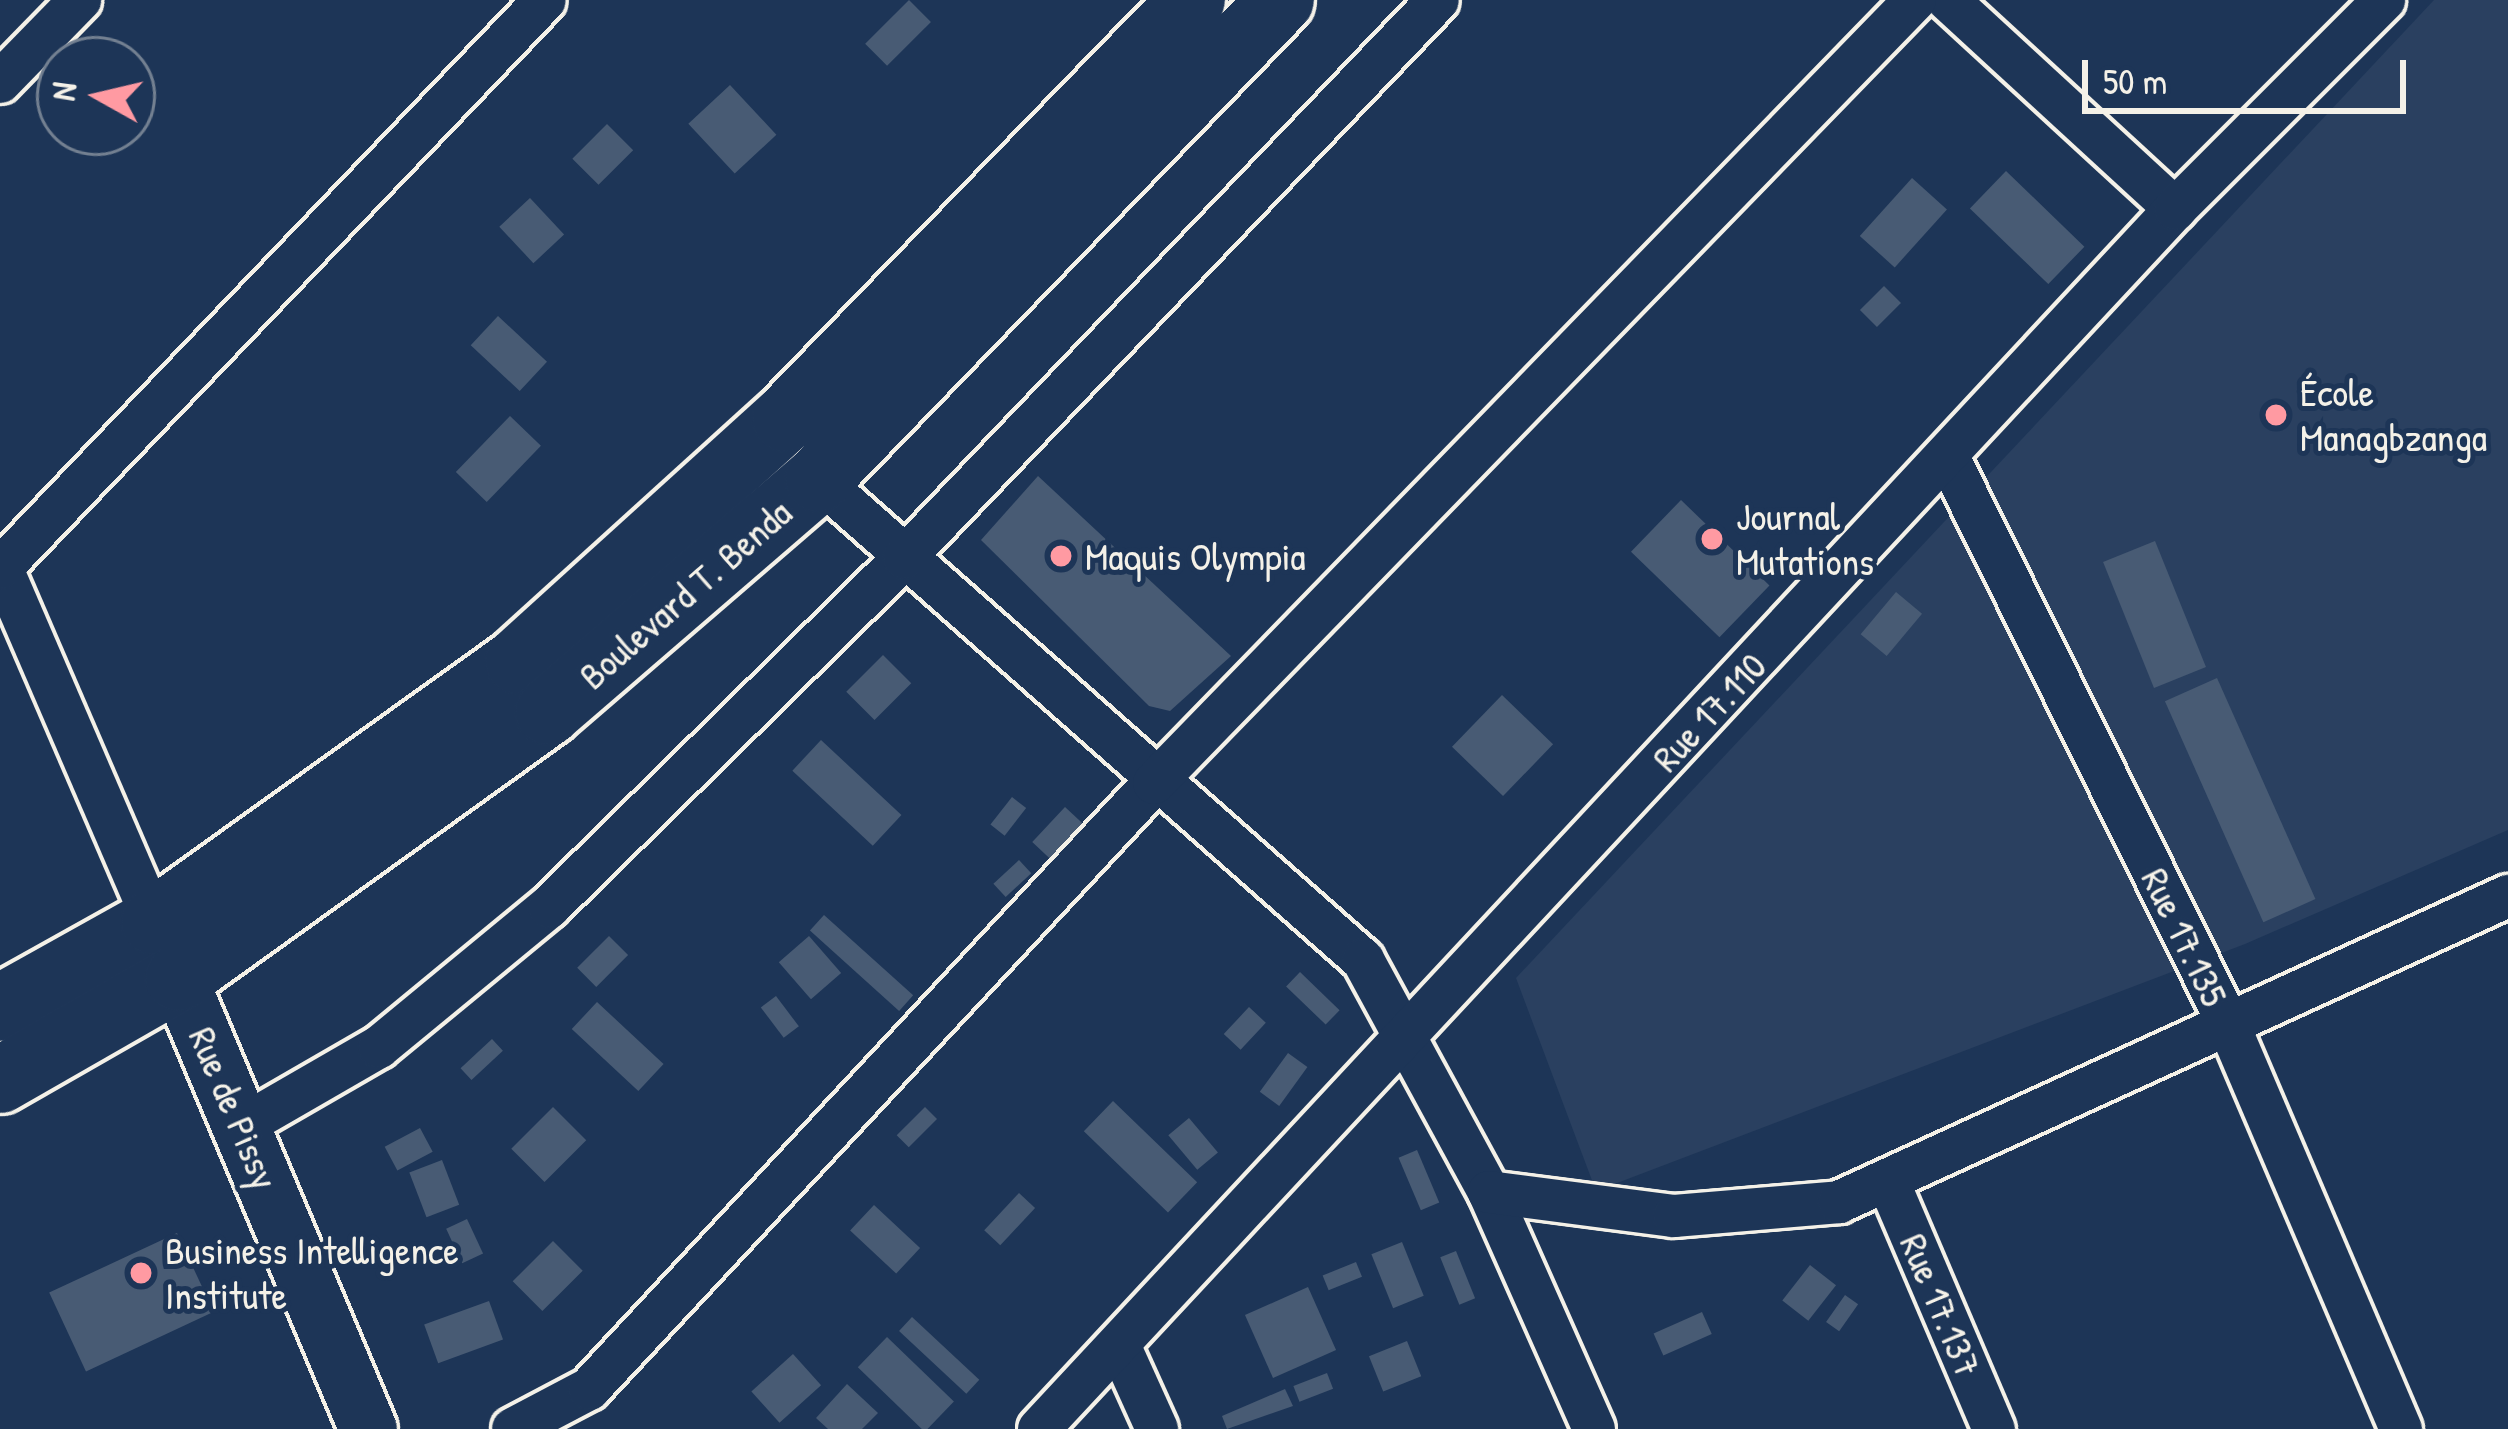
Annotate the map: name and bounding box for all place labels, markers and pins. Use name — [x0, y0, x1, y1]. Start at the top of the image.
place label: École Managbzanga — [2300, 370, 2487, 461]
marker: École Managbzanga — [2263, 402, 2289, 428]
place label: Journal Mutations — [1736, 494, 1874, 585]
marker: Journal Mutations — [1699, 526, 1725, 552]
place label: Maquis Olympia — [1085, 533, 1306, 579]
marker: Maquis Olympia — [1048, 543, 1074, 569]
place label: Business Intelligence Institute — [165, 1228, 459, 1319]
marker: Business Intelligence Institute — [128, 1260, 154, 1286]

